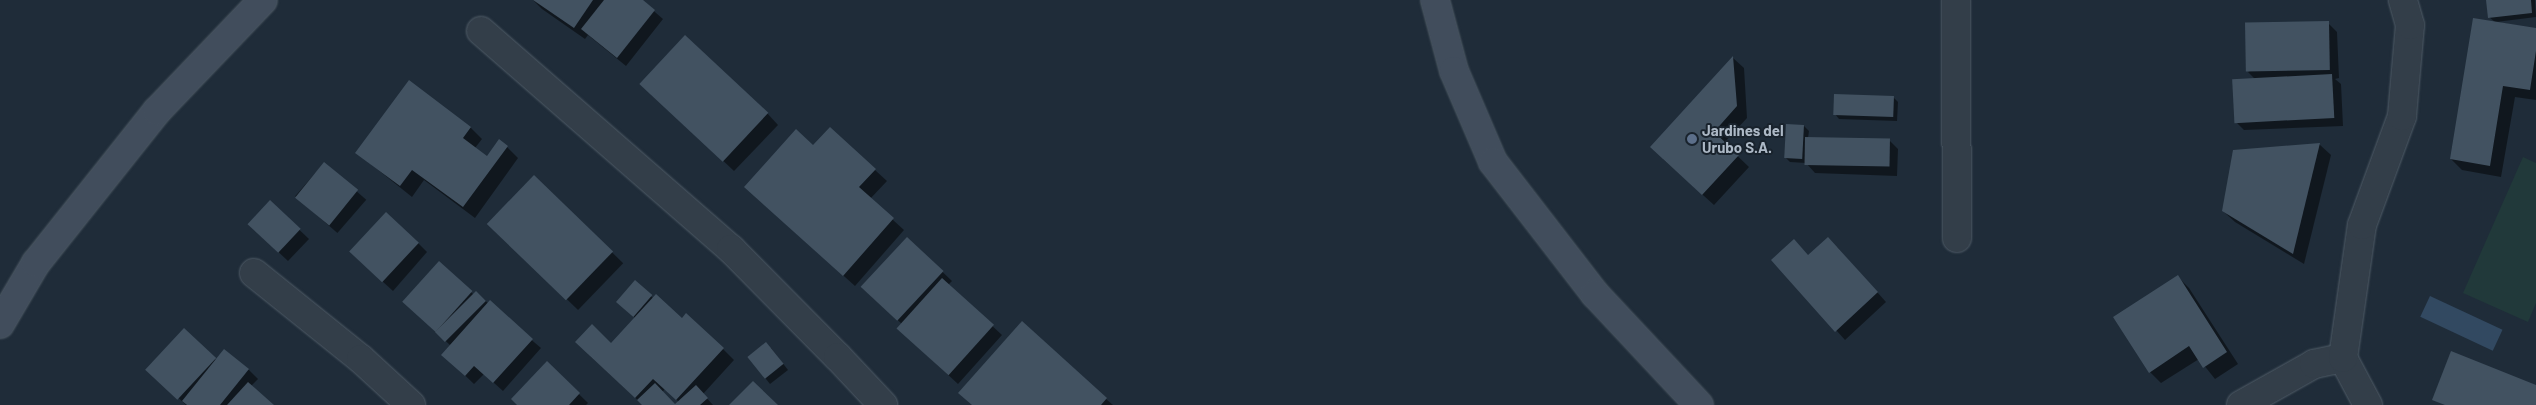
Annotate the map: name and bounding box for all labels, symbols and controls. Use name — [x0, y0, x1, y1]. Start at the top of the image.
place label: Jardines del Urubo S.A. — [1702, 121, 1784, 156]
marker: Jardines del Urubo S.A. — [1686, 133, 1698, 145]

